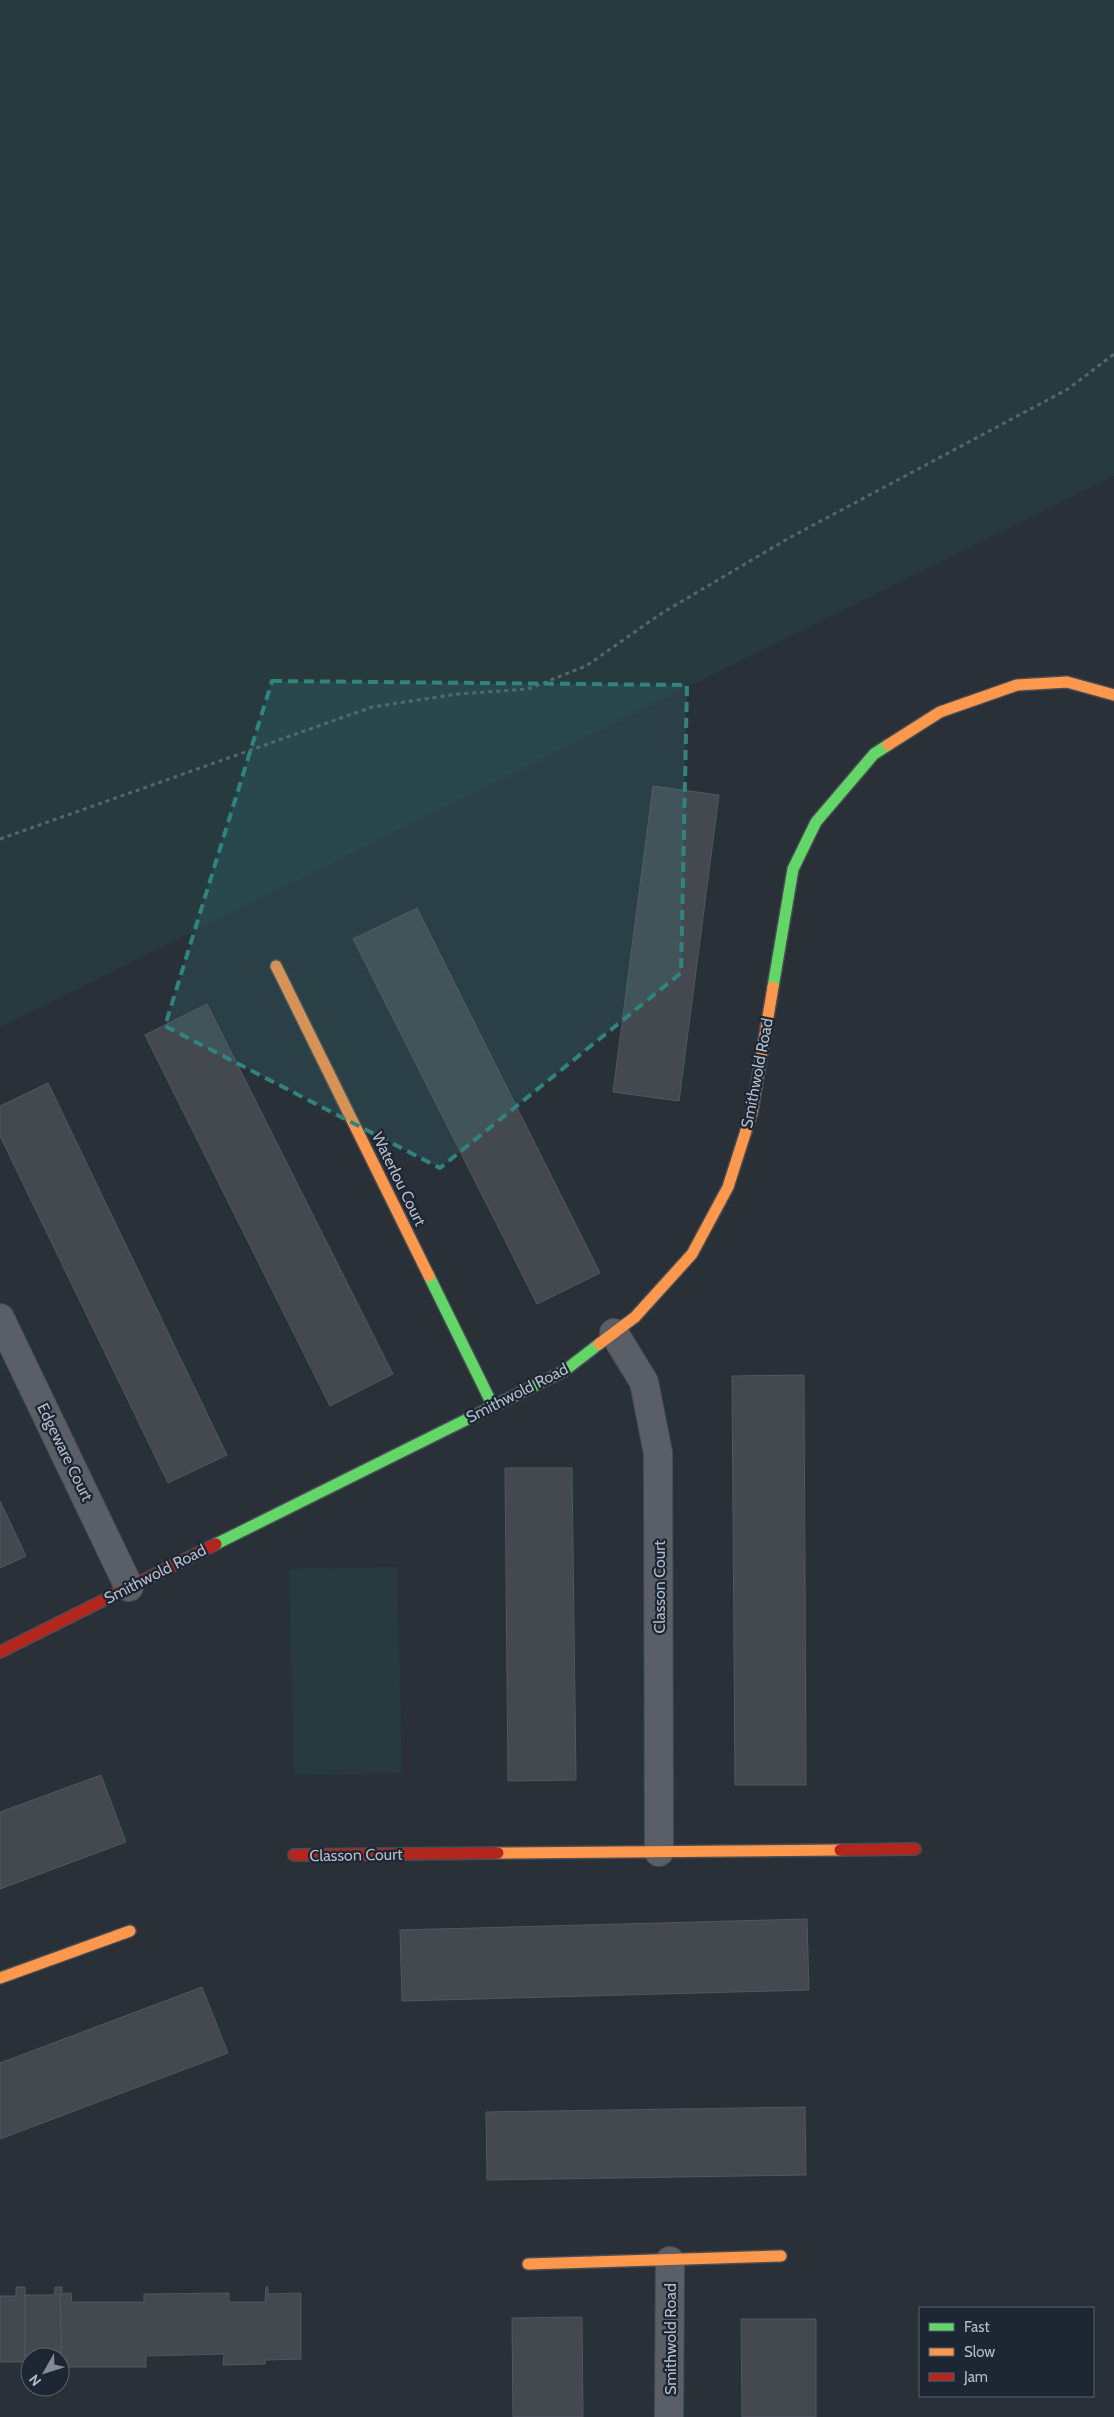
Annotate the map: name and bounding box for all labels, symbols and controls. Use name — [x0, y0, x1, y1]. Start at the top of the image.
street label: Smithwold Road — [737, 1016, 777, 1130]
street label: Waterlou Court — [368, 1129, 430, 1230]
street label: Smithwold Road — [463, 1359, 571, 1427]
street label: Edgeware Court — [33, 1400, 97, 1505]
street label: Smithwold Road — [101, 1540, 209, 1608]
street label: Classon Court — [650, 1540, 669, 1634]
street label: Classon Court — [309, 1845, 403, 1865]
street label: Smithwold Road — [661, 2283, 680, 2395]
legend — [919, 2307, 1094, 2397]
text: Fast — [964, 2318, 989, 2336]
text: Slow — [964, 2343, 995, 2361]
north arrow — [20, 2347, 70, 2397]
text: Jam — [963, 2368, 988, 2386]
text: N — [25, 2371, 45, 2390]

